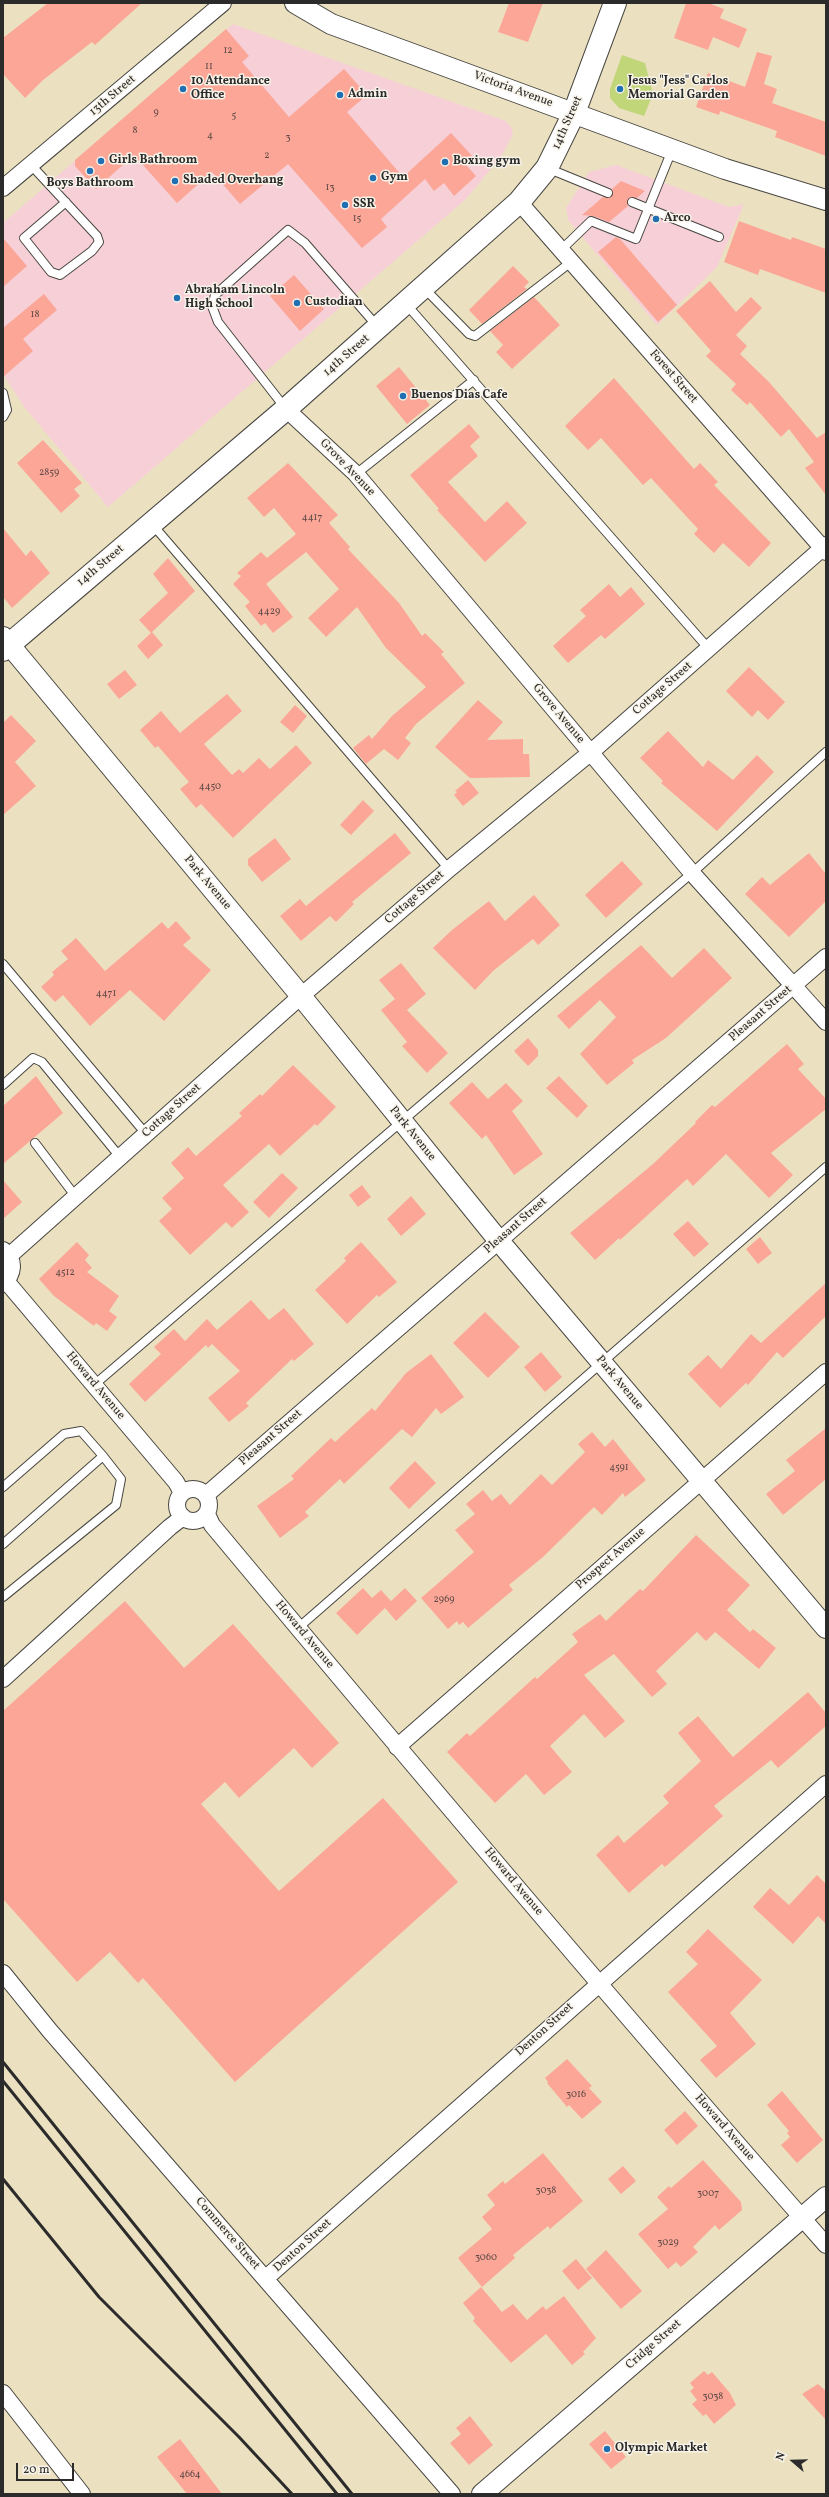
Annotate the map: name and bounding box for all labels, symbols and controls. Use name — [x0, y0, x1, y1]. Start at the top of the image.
house number: 12 — [223, 45, 233, 57]
house number: 11 — [205, 61, 213, 73]
street label: Victoria Avenue — [471, 69, 555, 111]
street label: 13th Street — [87, 72, 139, 120]
place label: 10 Attendance Office — [191, 75, 270, 103]
place label: Jesus "Jess" Carlos Memorial Garden — [628, 75, 729, 103]
marker: 10 Attendance Office — [178, 84, 188, 94]
marker: Jesus "Jess" Carlos Memorial Garden — [615, 84, 625, 94]
place label: Admin — [348, 88, 387, 102]
marker: Admin — [335, 90, 345, 100]
street label: 14th Street — [550, 94, 586, 152]
house number: 9 — [153, 107, 159, 119]
house number: 5 — [232, 110, 236, 122]
house number: 8 — [132, 125, 138, 137]
house number: 4 — [207, 130, 213, 142]
house number: 3 — [285, 132, 291, 144]
house number: 2 — [264, 150, 270, 162]
place label: Girls Bathroom — [109, 154, 197, 168]
place label: Boxing gym — [453, 155, 521, 169]
marker: Girls Bathroom — [96, 156, 106, 166]
marker: Boxing gym — [440, 157, 450, 167]
marker: Boys Bathroom — [85, 166, 95, 176]
place label: Gym — [381, 171, 408, 185]
marker: Gym — [368, 173, 378, 183]
place label: Shaded Overhang — [183, 174, 283, 188]
marker: Shaded Overhang — [170, 176, 180, 186]
place label: Boys Bathroom — [46, 177, 134, 191]
house number: 13 — [325, 182, 335, 194]
place label: SSR — [353, 198, 375, 212]
marker: SSR — [340, 200, 350, 210]
place label: Arco — [664, 212, 691, 226]
house number: 15 — [353, 213, 361, 225]
marker: Arco — [651, 214, 661, 224]
place label: Abraham Lincoln High School — [185, 284, 285, 312]
marker: Abraham Lincoln High School — [172, 293, 182, 303]
place label: Custodian — [305, 296, 363, 310]
marker: Custodian — [292, 298, 302, 308]
house number: 18 — [31, 309, 39, 321]
street label: 14th Street — [321, 332, 373, 380]
street label: Forest Street — [646, 347, 700, 407]
place label: Buenos Dias Cafe — [411, 389, 508, 403]
marker: Buenos Dias Cafe — [398, 391, 408, 401]
street label: Grove Avenue — [316, 437, 378, 499]
house number: 2859 — [39, 467, 59, 479]
house number: 4417 — [302, 512, 322, 524]
street label: 14th Street — [75, 542, 127, 590]
house number: 4429 — [258, 606, 280, 618]
street label: Cottage Street — [630, 659, 696, 719]
street label: Grove Avenue — [529, 681, 587, 747]
house number: 4450 — [199, 781, 221, 793]
street label: Park Avenue — [180, 853, 234, 913]
street label: Cottage Street — [382, 868, 448, 928]
street label: Pleasant Street — [727, 983, 795, 1045]
house number: 4471 — [96, 988, 116, 1000]
street label: Cottage Street — [140, 1081, 204, 1141]
street label: Park Avenue — [386, 1104, 438, 1164]
street label: Pleasant Street — [482, 1195, 550, 1257]
house number: 4512 — [55, 1267, 75, 1279]
street label: Howard Avenue — [62, 1349, 128, 1423]
street label: Park Avenue — [592, 1353, 646, 1413]
street label: Pleasant Street — [237, 1407, 305, 1469]
house number: 4591 — [609, 1462, 629, 1474]
street label: Prospect Avenue — [573, 1525, 649, 1593]
house number: 2969 — [433, 1594, 455, 1606]
street label: Howard Avenue — [271, 1598, 337, 1672]
street label: Howard Avenue — [480, 1845, 546, 1919]
street label: Denton Street — [513, 2000, 577, 2060]
house number: 3016 — [566, 2089, 586, 2101]
street label: Howard Avenue — [691, 2092, 757, 2164]
house number: 3038 — [536, 2185, 556, 2197]
house number: 3007 — [697, 2188, 719, 2200]
street label: Commerce Street — [192, 2195, 262, 2273]
street label: Denton Street — [271, 2216, 335, 2276]
house number: 3029 — [657, 2237, 679, 2249]
house number: 3060 — [475, 2252, 497, 2264]
street label: Cridge Street — [623, 2317, 685, 2373]
house number: 3038 — [703, 2391, 723, 2403]
north arrow — [773, 2441, 813, 2481]
place label: Olympic Market — [615, 2442, 708, 2456]
marker: Olympic Market — [602, 2444, 612, 2454]
text: N — [773, 2450, 790, 2463]
scale bar — [18, 2455, 76, 2481]
text: 20 m — [23, 2462, 50, 2478]
house number: 4664 — [179, 2469, 201, 2481]

